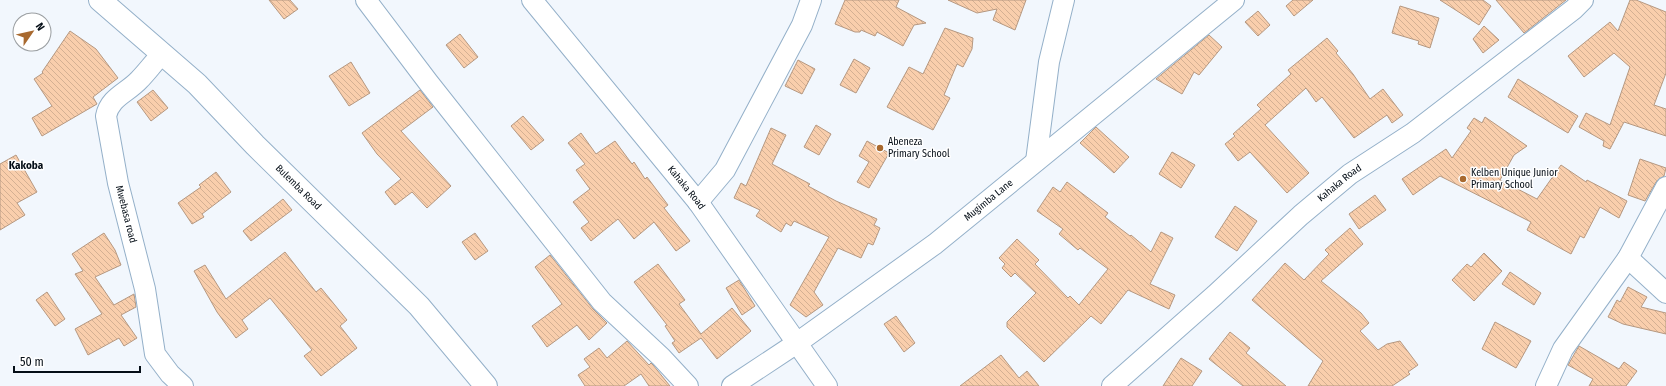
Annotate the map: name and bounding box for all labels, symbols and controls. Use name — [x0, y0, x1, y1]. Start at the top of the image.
north arrow — [12, 12, 52, 52]
text: N — [33, 20, 47, 33]
place label: Abeneza Primary School — [888, 136, 950, 160]
marker: Abeneza Primary School — [875, 143, 885, 153]
district label: Kakoba — [9, 159, 44, 172]
street label: Bulemba Road — [273, 162, 324, 212]
street label: Kahaka Road — [1315, 162, 1364, 204]
street label: Kahaka Road — [665, 164, 707, 212]
place label: Kelben Unique Junior Primary School — [1471, 167, 1558, 191]
marker: Kelben Unique Junior Primary School — [1458, 174, 1468, 184]
street label: Mugimba Lane — [962, 177, 1015, 224]
street label: Mwebasa road — [113, 184, 139, 244]
scale bar — [14, 348, 140, 374]
text: 50 m — [20, 355, 44, 369]

